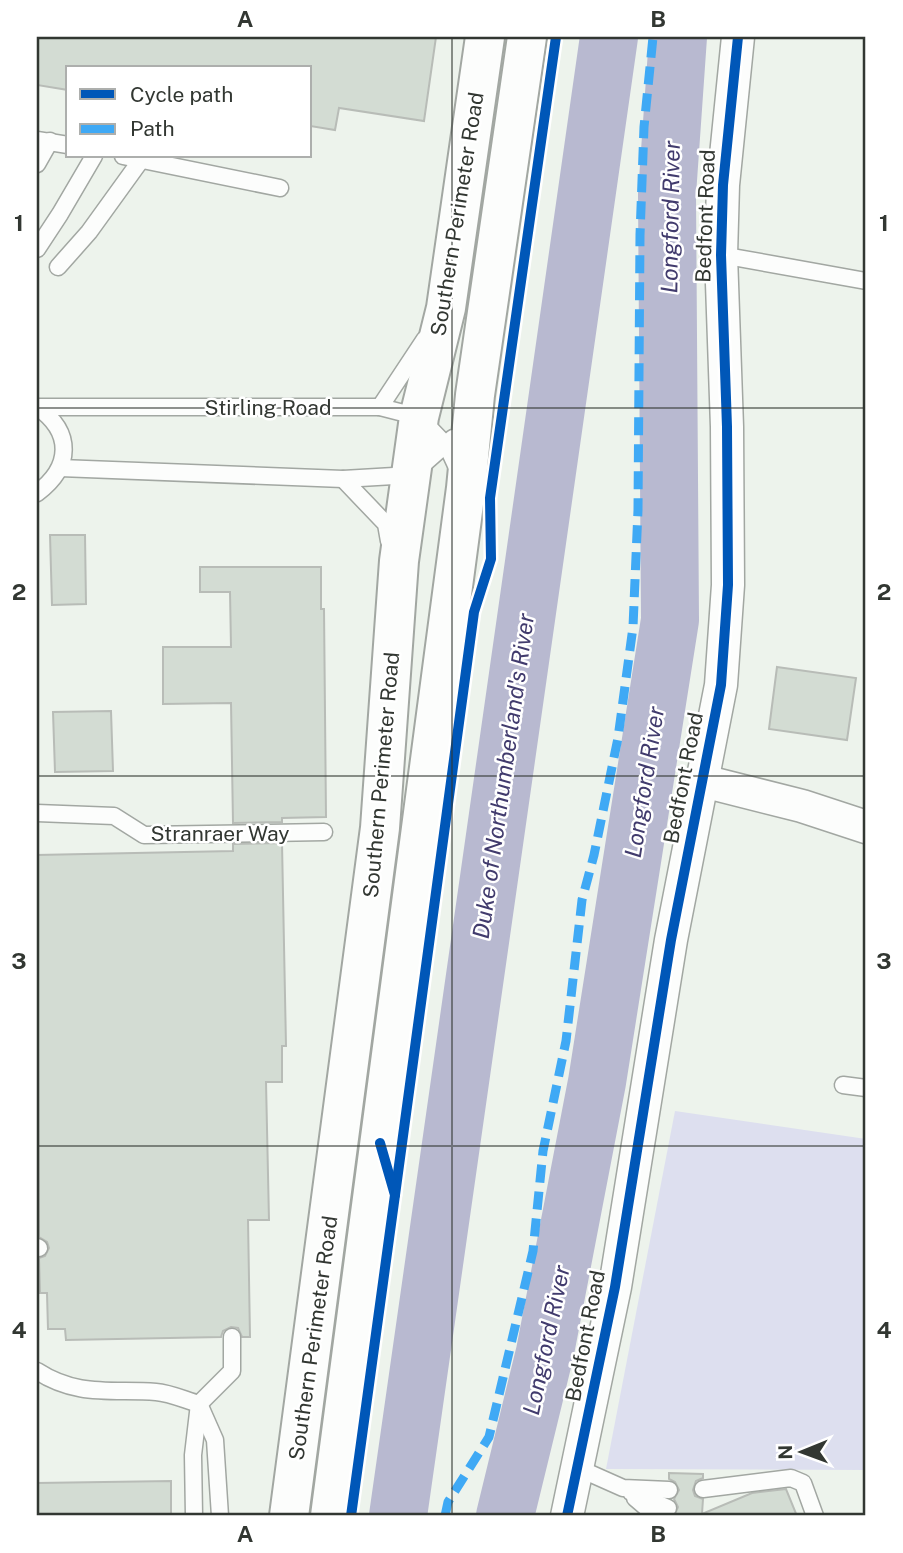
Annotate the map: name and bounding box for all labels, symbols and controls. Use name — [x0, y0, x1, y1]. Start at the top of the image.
text: A — [237, 5, 254, 32]
text: B — [650, 5, 666, 32]
legend — [66, 66, 312, 158]
text: Cycle path — [130, 82, 233, 107]
street label: Southern Perimeter Road — [425, 90, 489, 338]
text: Path — [130, 116, 175, 141]
water label: Longford River — [655, 140, 685, 293]
street label: Bedfont Road — [690, 149, 720, 283]
text: 1 — [14, 209, 24, 236]
text: 1 — [879, 209, 889, 236]
street label: Stirling Road — [205, 395, 332, 420]
text: 2 — [12, 578, 26, 605]
text: 2 — [877, 578, 891, 605]
water label: Duke of Northumberland's River — [467, 611, 539, 940]
street label: Southern Perimeter Road — [358, 651, 404, 899]
water label: Longford River — [619, 704, 669, 859]
street label: Bedfont Road — [658, 710, 708, 846]
street label: Stranraer Way — [150, 821, 290, 846]
text: 3 — [11, 947, 27, 974]
text: 3 — [876, 947, 892, 974]
street label: Southern Perimeter Road — [283, 1214, 343, 1462]
water label: Longford River — [517, 1262, 575, 1417]
street label: Bedfont Road — [560, 1268, 610, 1404]
text: 4 — [11, 1316, 27, 1343]
text: 4 — [876, 1316, 892, 1343]
north arrow — [766, 1416, 836, 1486]
text: N — [774, 1445, 796, 1460]
text: A — [237, 1520, 254, 1547]
text: B — [650, 1520, 666, 1547]

